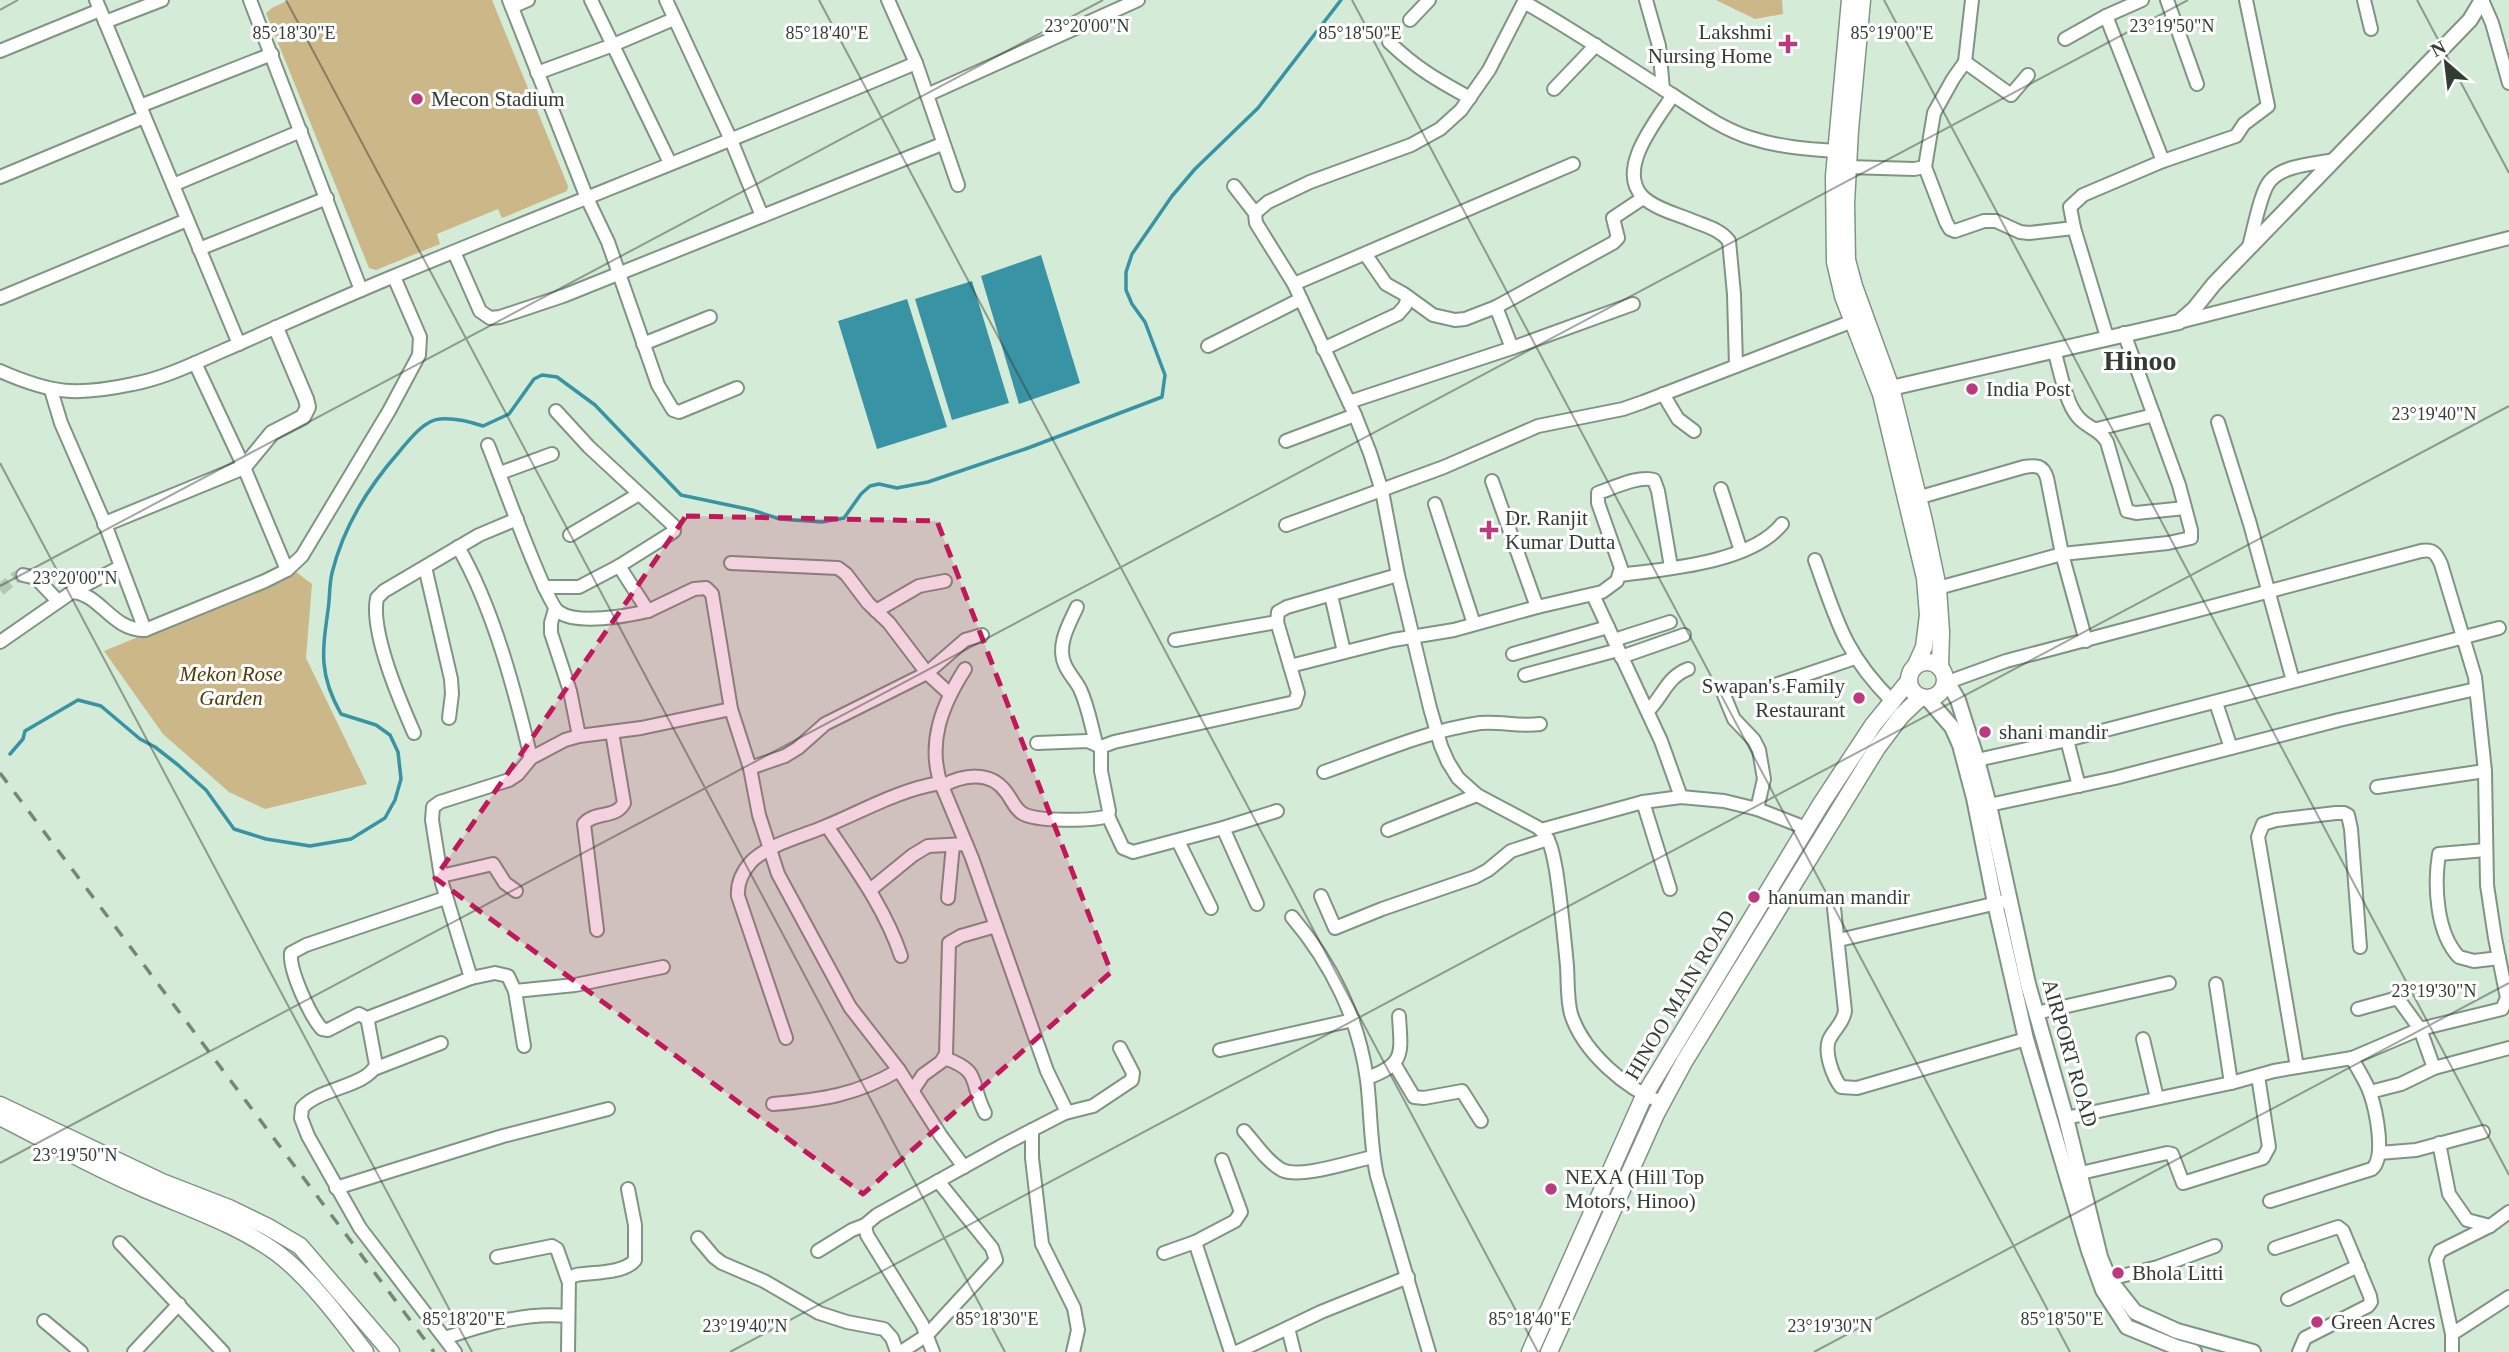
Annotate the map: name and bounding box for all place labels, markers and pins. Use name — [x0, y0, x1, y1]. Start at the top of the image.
place label: Lakshmi Nursing Home — [1648, 20, 1772, 68]
marker: Lakshmi Nursing Home — [1778, 34, 1798, 54]
place label: Mecon Stadium — [431, 87, 565, 111]
marker: Mecon Stadium — [409, 91, 425, 107]
place label: India Post — [1986, 377, 2071, 401]
marker: India Post — [1964, 381, 1980, 397]
place label: Dr. Ranjit Kumar Dutta — [1505, 506, 1616, 554]
marker: Dr. Ranjit Kumar Dutta — [1479, 520, 1499, 540]
place label: Swapan's Family Restaurant — [1702, 674, 1845, 722]
marker: Swapan's Family Restaurant — [1851, 690, 1867, 706]
place label: shani mandir — [1999, 720, 2108, 744]
marker: shani mandir — [1977, 724, 1993, 740]
place label: hanuman mandir — [1768, 885, 1910, 909]
marker: hanuman mandir — [1746, 889, 1762, 905]
place label: NEXA (Hill Top Motors, Hinoo) — [1565, 1165, 1704, 1213]
marker: NEXA (Hill Top Motors, Hinoo) — [1543, 1181, 1559, 1197]
place label: Bhola Litti — [2132, 1261, 2224, 1285]
marker: Bhola Litti — [2110, 1265, 2126, 1281]
place label: Green Acres — [2331, 1310, 2435, 1334]
marker: Green Acres — [2309, 1314, 2325, 1330]

